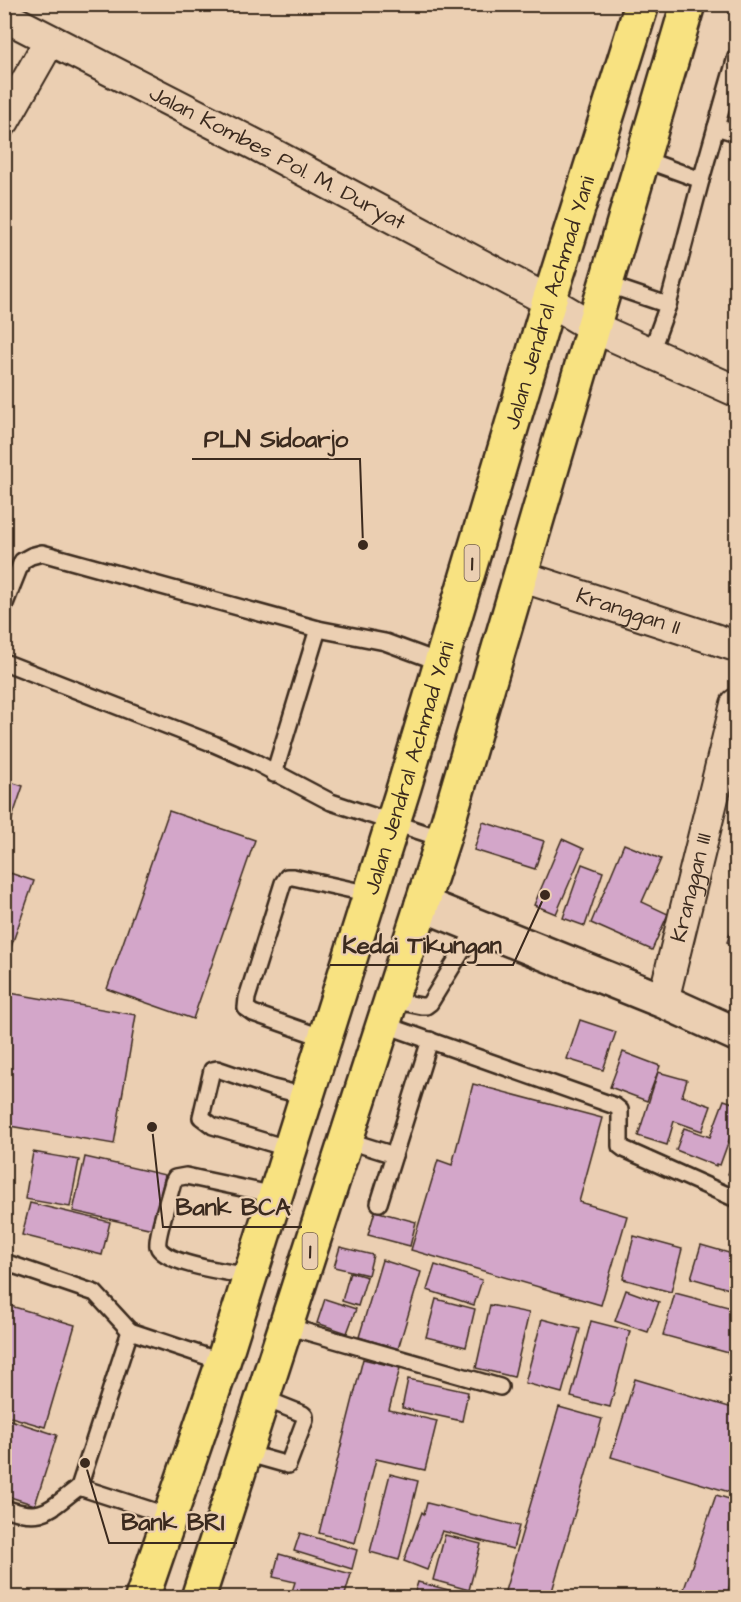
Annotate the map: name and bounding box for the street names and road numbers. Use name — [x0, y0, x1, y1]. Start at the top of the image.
street label: Jalan Kombes Pol. M. Duryat — [144, 77, 412, 238]
street label: Jalan Jendral Achmad Yani — [496, 172, 603, 433]
road number: 1 — [464, 545, 480, 581]
street label: Kranggan II — [572, 580, 685, 643]
street label: Jalan Jendral Achmad Yani — [356, 637, 462, 899]
street label: Kranggan III — [663, 830, 719, 945]
road number: 1 — [302, 1233, 318, 1269]

